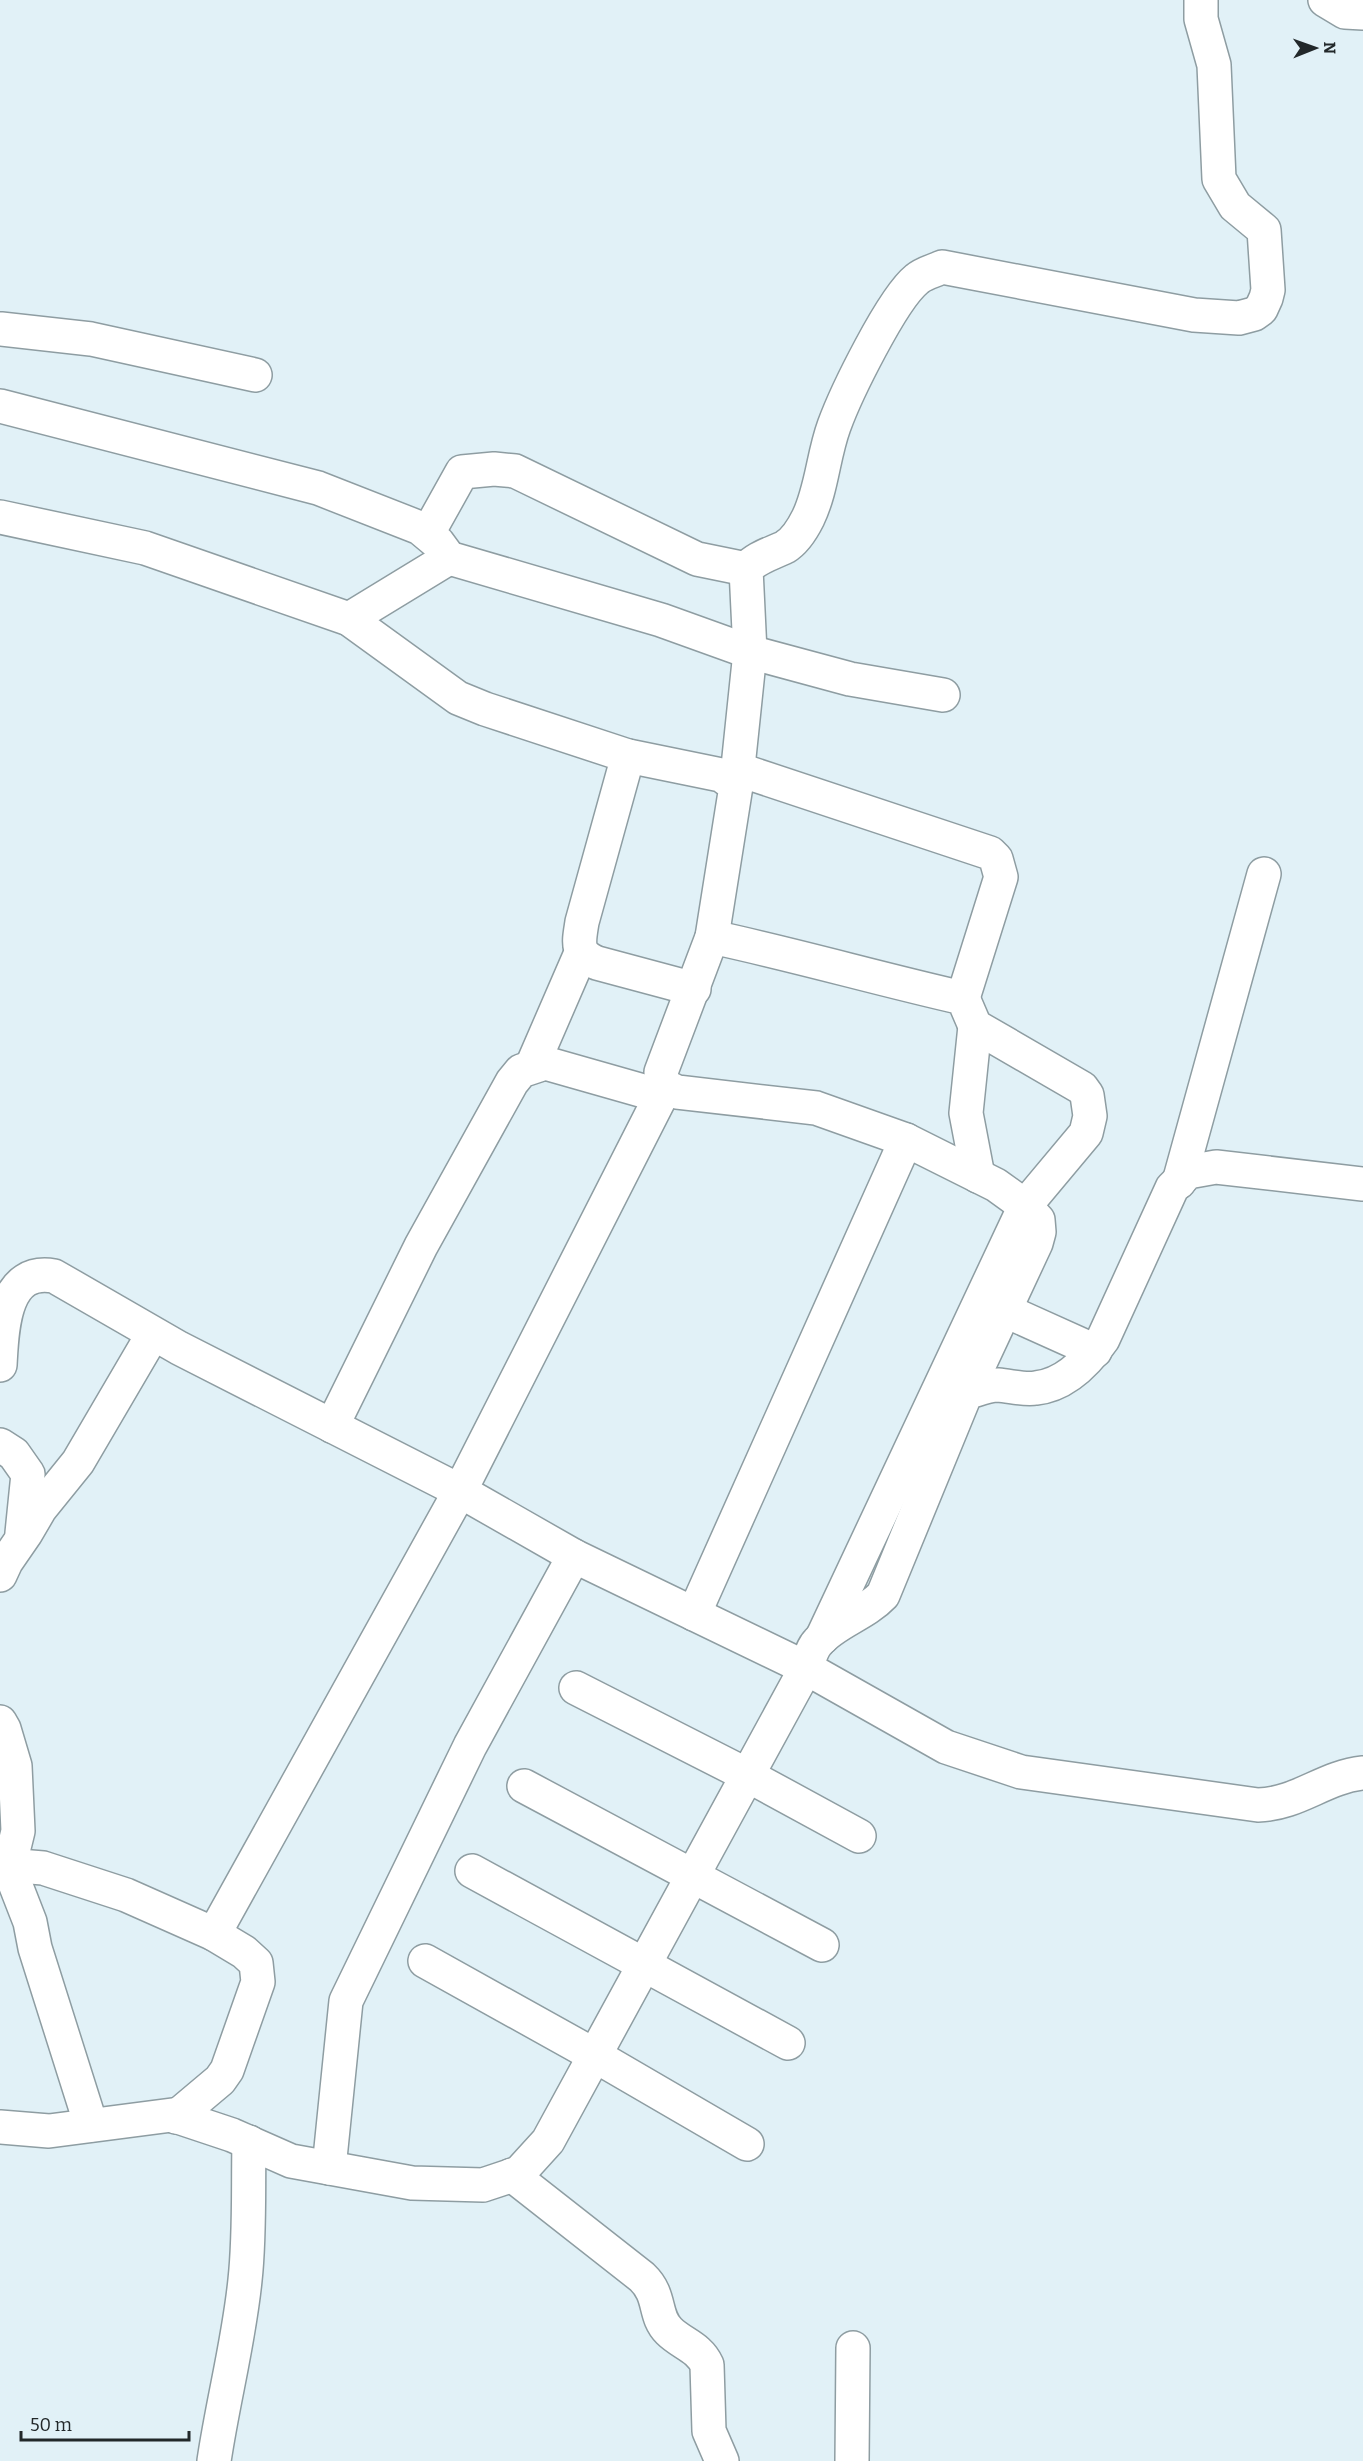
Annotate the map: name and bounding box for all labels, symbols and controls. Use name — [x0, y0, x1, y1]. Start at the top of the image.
north arrow — [1285, 18, 1345, 78]
text: N — [1320, 41, 1339, 54]
scale bar — [21, 2404, 189, 2442]
text: 50 m — [30, 2414, 72, 2436]

